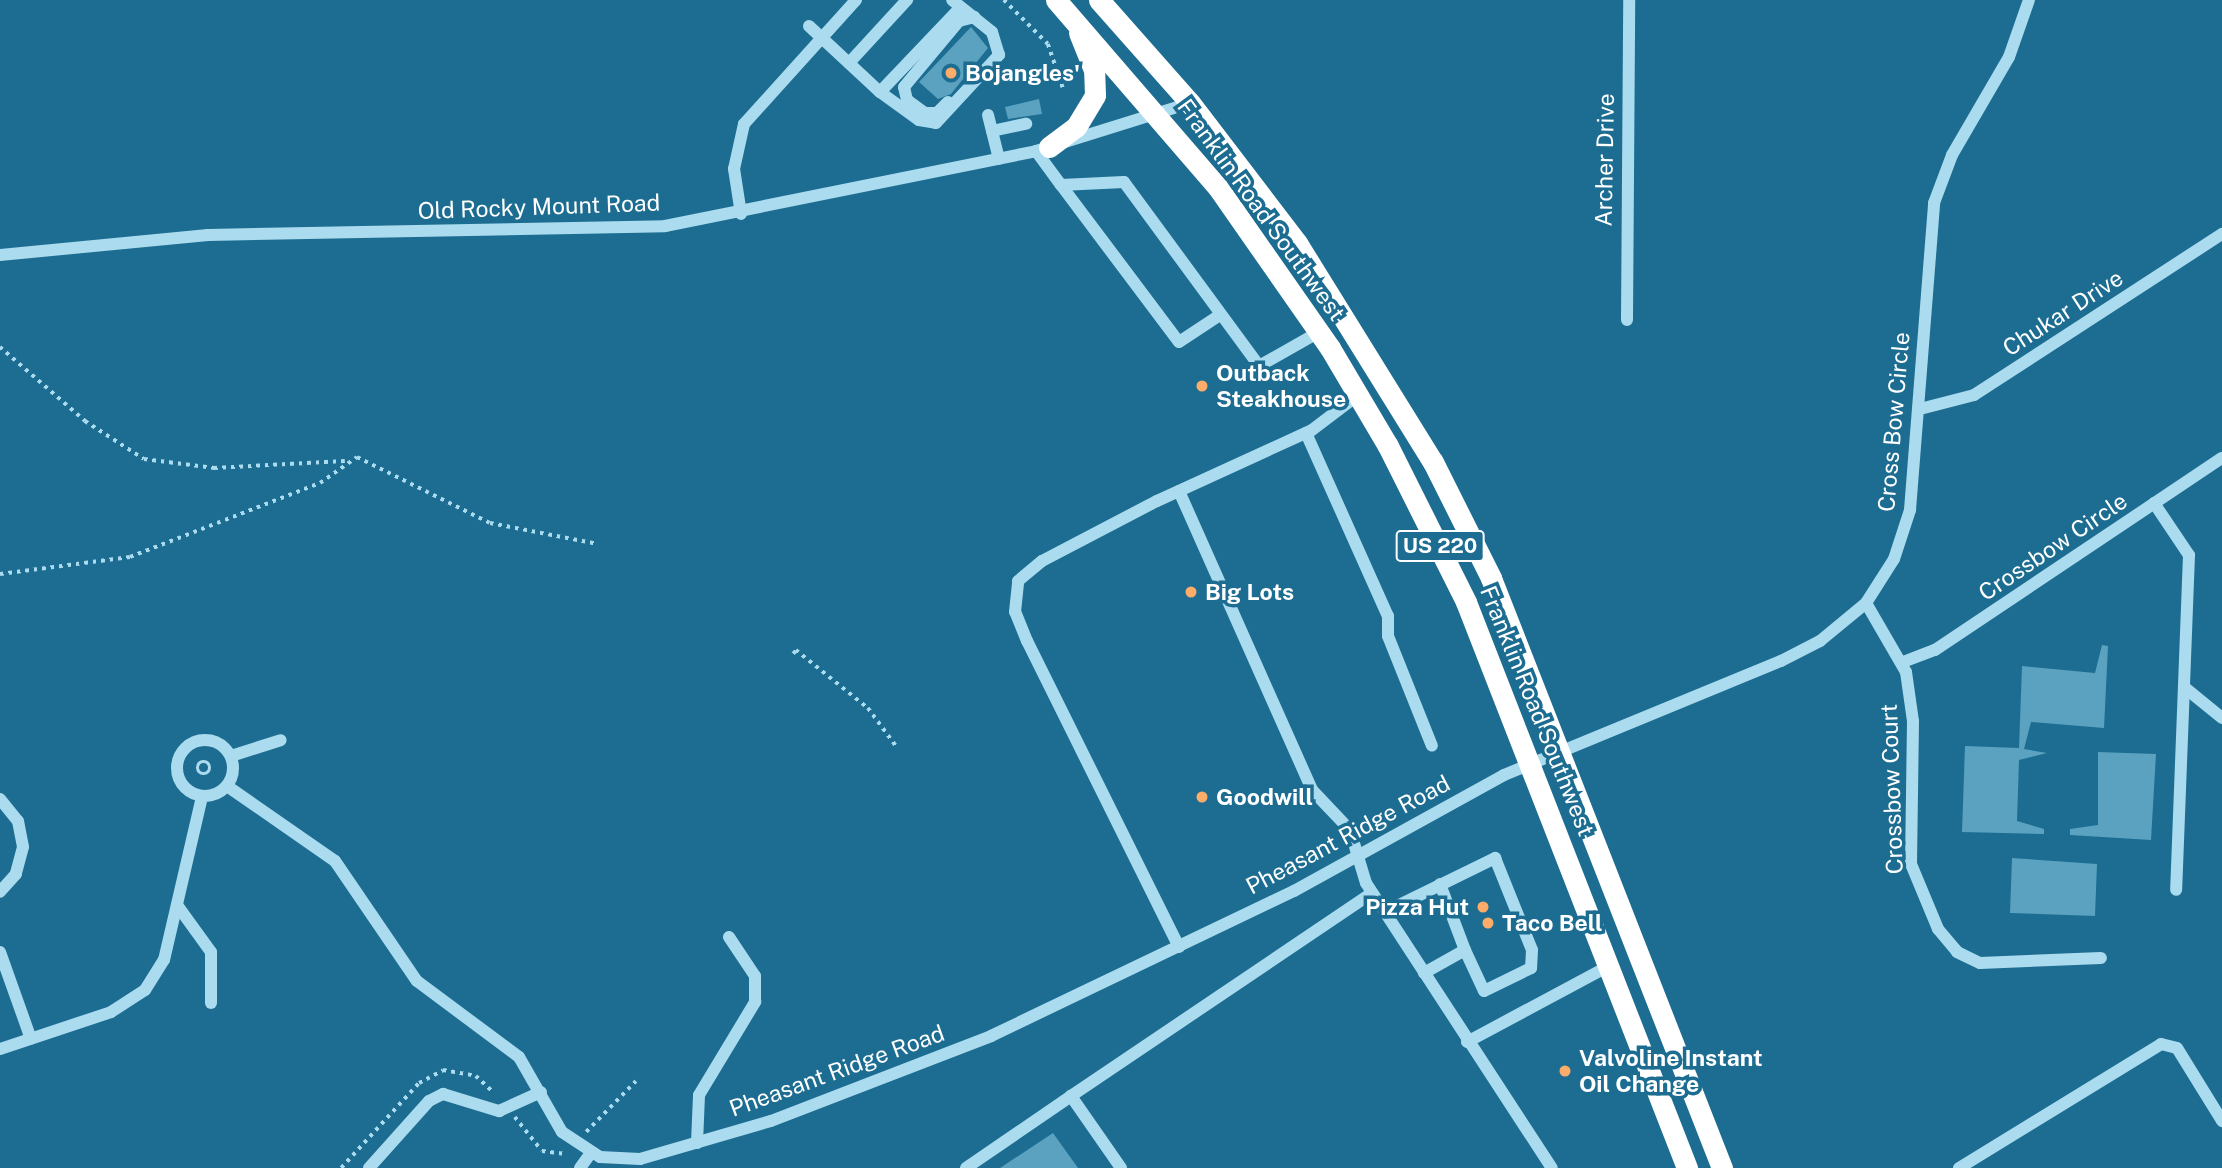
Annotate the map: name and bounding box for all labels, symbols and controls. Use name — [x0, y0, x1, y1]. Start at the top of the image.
place label: Bojangles' — [965, 59, 1080, 87]
marker: Bojangles' — [943, 65, 959, 81]
street label: Archer Drive — [1590, 93, 1620, 227]
street label: Franklin Road Southwest — [1171, 94, 1351, 326]
street label: Old Rocky Mount Road — [417, 189, 661, 225]
street label: Chukar Drive — [1998, 264, 2128, 362]
street label: Cross Bow Circle — [1872, 331, 1916, 513]
place label: Outback Steakhouse — [1216, 359, 1346, 413]
marker: Outback Steakhouse — [1194, 378, 1210, 394]
street label: Crossbow Circle — [1974, 487, 2132, 607]
road number: US 220 — [1394, 528, 1486, 564]
place label: Big Lots — [1205, 578, 1294, 606]
street label: Franklin Road Southwest — [1474, 582, 1600, 840]
marker: Big Lots — [1183, 584, 1199, 600]
street label: Crossbow Court — [1875, 703, 1909, 875]
street label: Pheasant Ridge Road — [1241, 770, 1455, 900]
place label: Goodwill — [1216, 783, 1313, 811]
marker: Goodwill — [1194, 789, 1210, 805]
place label: Pizza Hut — [1365, 893, 1469, 921]
marker: Pizza Hut — [1475, 899, 1491, 915]
place label: Taco Bell — [1502, 909, 1603, 937]
marker: Taco Bell — [1480, 915, 1496, 931]
street label: Pheasant Ridge Road — [726, 1019, 948, 1123]
place label: Valvoline Instant Oil Change — [1579, 1044, 1763, 1098]
marker: Valvoline Instant Oil Change — [1557, 1063, 1573, 1079]

